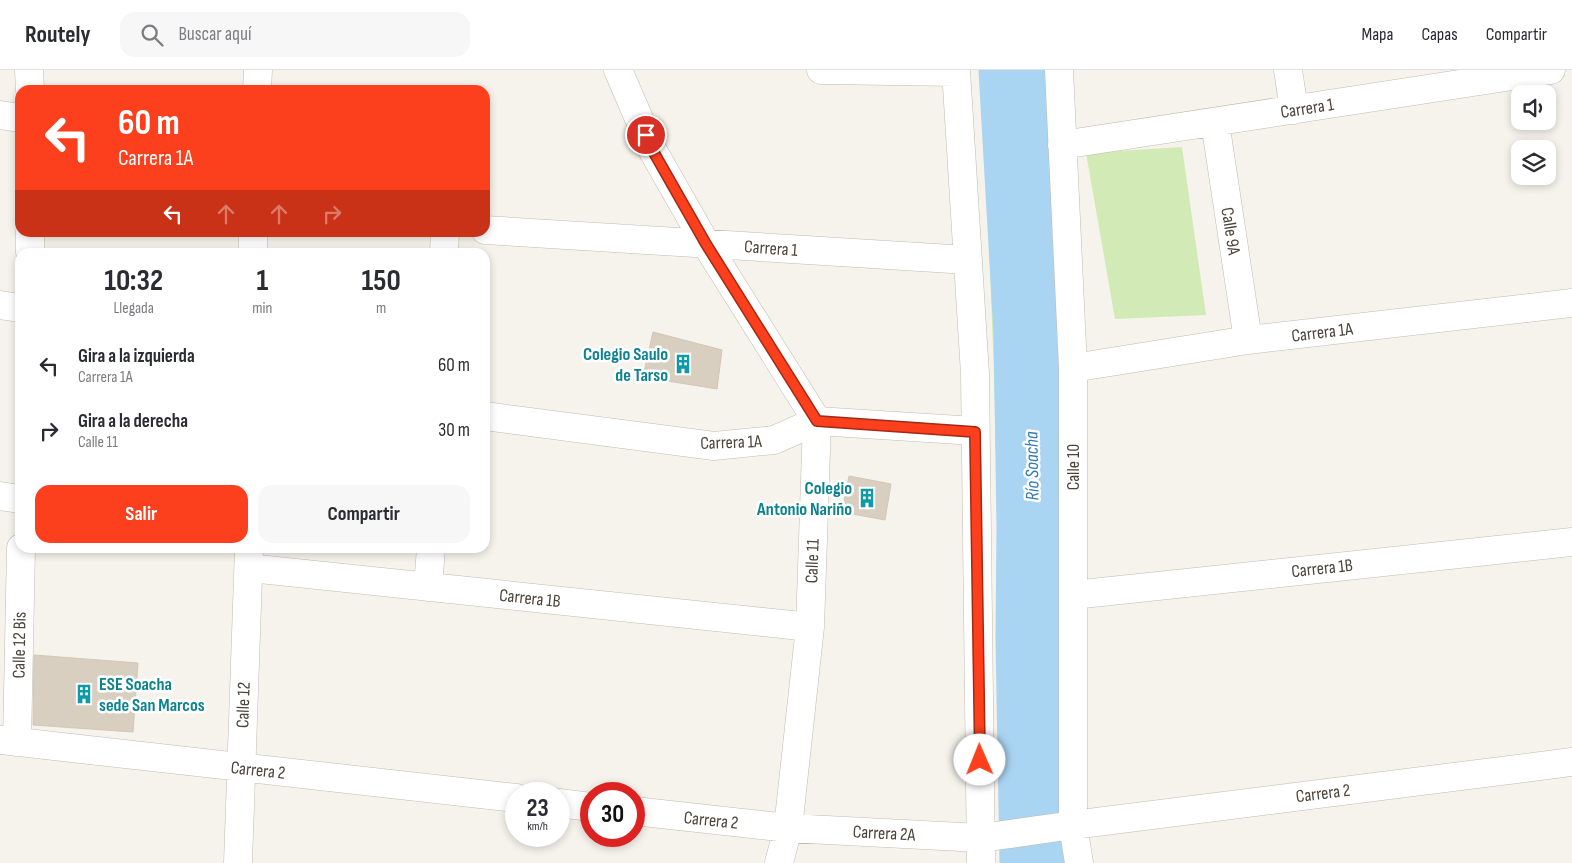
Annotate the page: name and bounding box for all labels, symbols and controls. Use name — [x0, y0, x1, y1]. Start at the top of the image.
search box — [120, 12, 470, 57]
text: Routely — [25, 20, 90, 49]
icon: search — [138, 21, 166, 49]
text: Buscar aquí — [178, 23, 251, 46]
text: Mapa — [1361, 24, 1393, 45]
text: Capas — [1421, 24, 1458, 45]
text: Compartir — [1486, 24, 1547, 45]
map controls — [1511, 85, 1556, 185]
button: sound — [1511, 85, 1556, 130]
street label: Carrera 1 — [1279, 94, 1336, 123]
text: 60 m — [118, 102, 180, 145]
icon: left — [35, 105, 100, 170]
pin — [625, 114, 667, 156]
icon: arrive — [632, 121, 660, 149]
button: layers — [1511, 140, 1556, 185]
text: Carrera 1A — [118, 145, 193, 172]
icon: left — [159, 200, 187, 228]
icon: ahead — [212, 200, 240, 228]
icon: ahead — [265, 200, 293, 228]
icon: right — [318, 200, 346, 228]
street label: Calle 9A — [1216, 206, 1245, 257]
street label: Carrera 1 — [743, 236, 799, 261]
text: 10:32 — [104, 263, 163, 299]
text: 1 — [256, 263, 268, 299]
text: 150 — [362, 263, 401, 299]
text: Llegada — [113, 299, 154, 318]
text: min — [252, 299, 272, 318]
text: m — [376, 299, 386, 318]
street label: Carrera 1A — [1290, 318, 1354, 347]
place label: Colegio Saulo de Tarso — [583, 344, 668, 386]
text: Gira a la izquierda — [78, 345, 195, 368]
icon: left — [35, 352, 63, 380]
building icon: Colegio Saulo de Tarso — [672, 353, 694, 375]
text: 60 m — [438, 354, 470, 377]
text: Carrera 1A — [78, 368, 133, 387]
text: Gira a la derecha — [78, 410, 188, 433]
icon: right — [35, 417, 63, 445]
text: 30 m — [438, 419, 470, 442]
street label: Carrera 1A — [700, 431, 762, 454]
water label: Río Soacha — [1020, 431, 1045, 501]
text: Calle 11 — [78, 433, 118, 452]
street label: Calle 10 — [1063, 444, 1084, 490]
place label: Colegio Antonio Nariño — [756, 478, 852, 520]
button: Salir — [35, 485, 248, 543]
button: Compartir — [258, 485, 470, 543]
building icon: Colegio Antonio Nariño — [856, 487, 878, 509]
street label: Calle 11 — [801, 538, 824, 584]
street label: Carrera 1B — [1290, 555, 1354, 582]
street label: Carrera 1B — [498, 585, 562, 612]
street label: Calle 12 Bis — [8, 611, 31, 679]
place label: ESE Soacha sede San Marcos — [99, 674, 205, 716]
street label: Calle 12 — [232, 682, 255, 728]
building icon: ESE Soacha sede San Marcos — [73, 683, 95, 705]
position arrow — [953, 733, 1005, 785]
street label: Carrera 2 — [230, 757, 286, 784]
street label: Carrera 2 — [1295, 780, 1352, 807]
speed limit sign: 30 — [580, 782, 645, 847]
text: 23 — [526, 793, 549, 824]
street label: Carrera 2 — [683, 807, 739, 834]
text: km/h — [527, 819, 548, 834]
street label: Carrera 2A — [852, 821, 916, 846]

